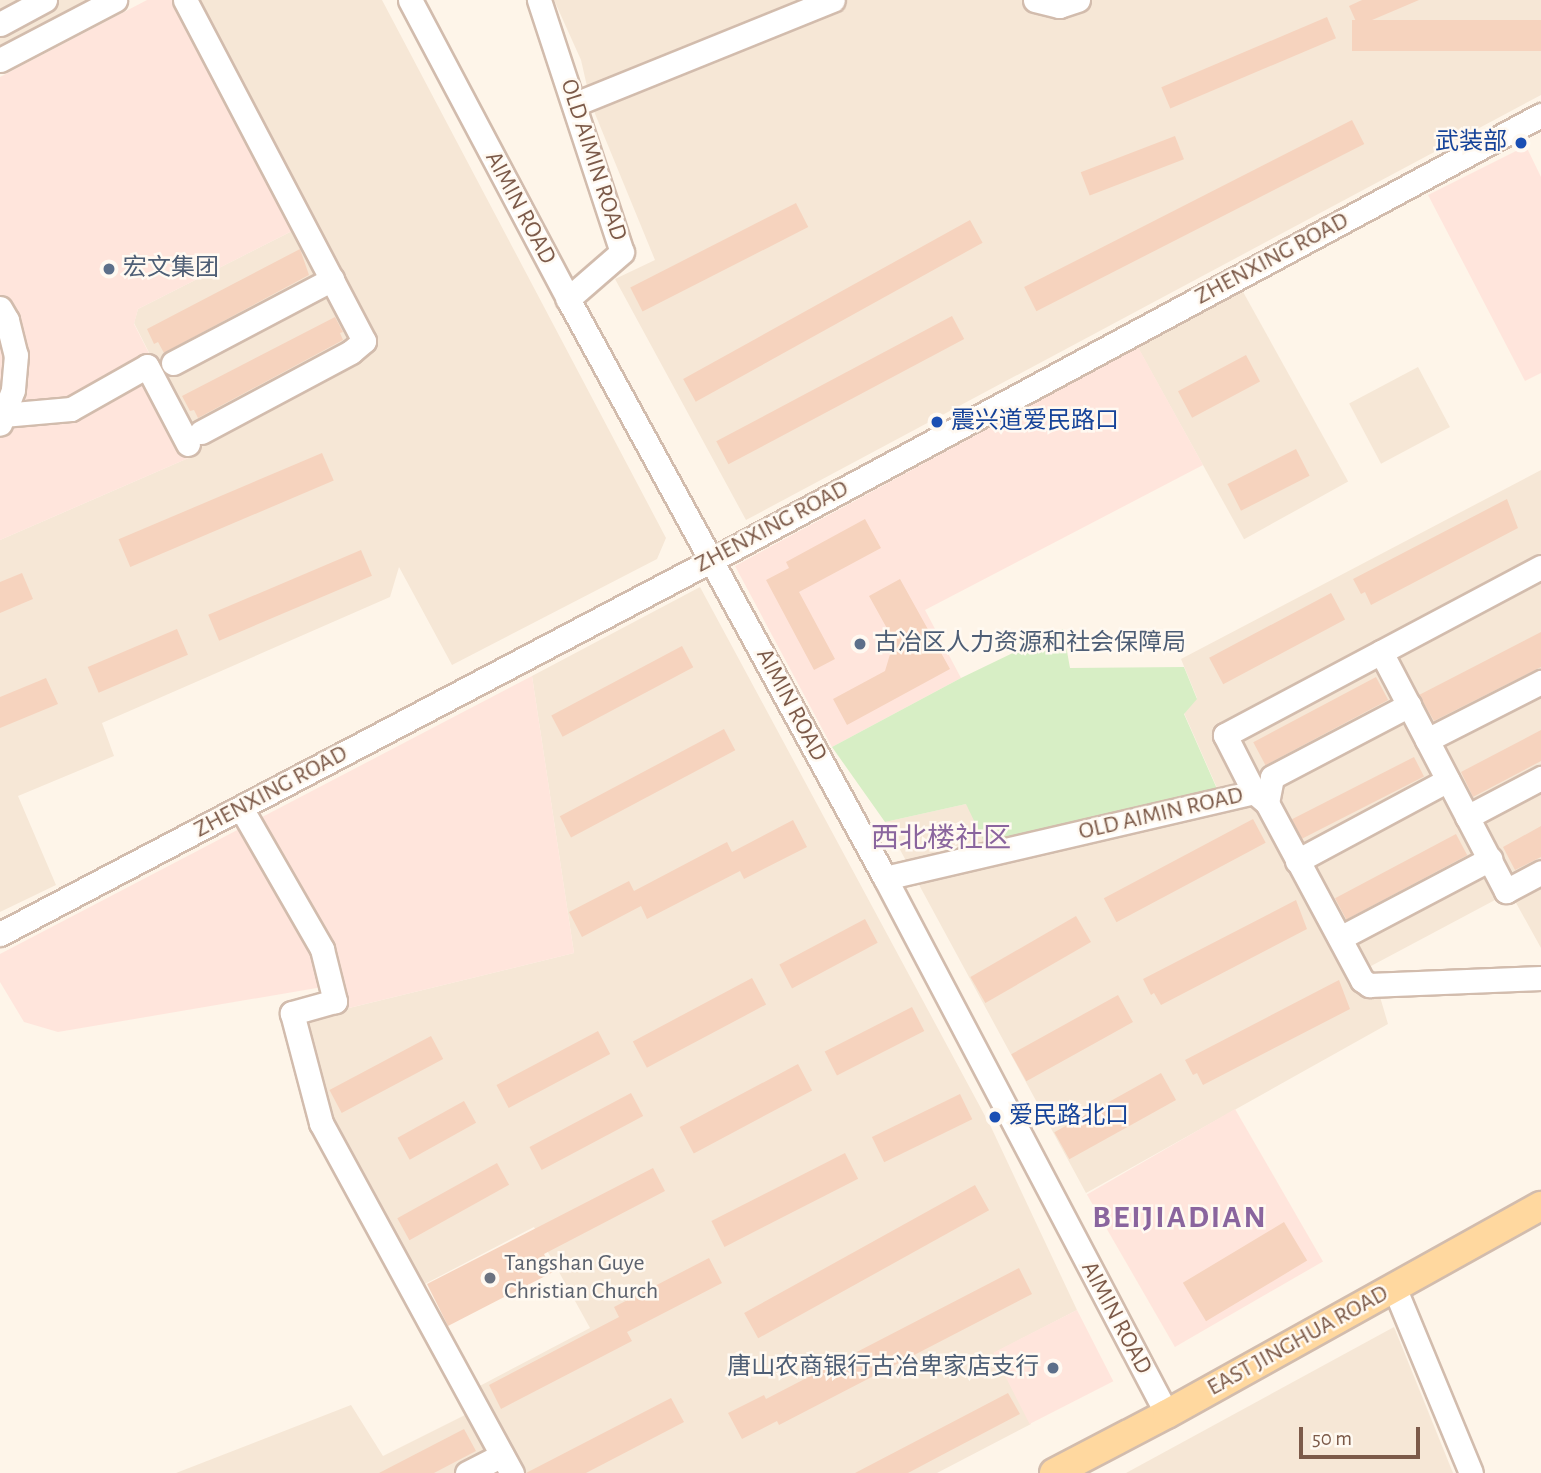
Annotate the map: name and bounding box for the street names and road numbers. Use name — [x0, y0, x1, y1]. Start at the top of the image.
street label: OLD AIMIN ROAD — [553, 76, 633, 244]
street label: AIMIN ROAD — [478, 147, 562, 269]
street label: ZHENXING ROAD — [1190, 207, 1354, 311]
street label: ZHENXING ROAD — [690, 475, 854, 579]
street label: AIMIN ROAD — [749, 644, 833, 766]
street label: ZHENXING ROAD — [189, 740, 353, 844]
street label: OLD AIMIN ROAD — [1076, 781, 1246, 847]
street label: AIMIN ROAD — [1074, 1257, 1158, 1379]
street label: EAST JINGHUA ROAD — [1202, 1279, 1394, 1403]

